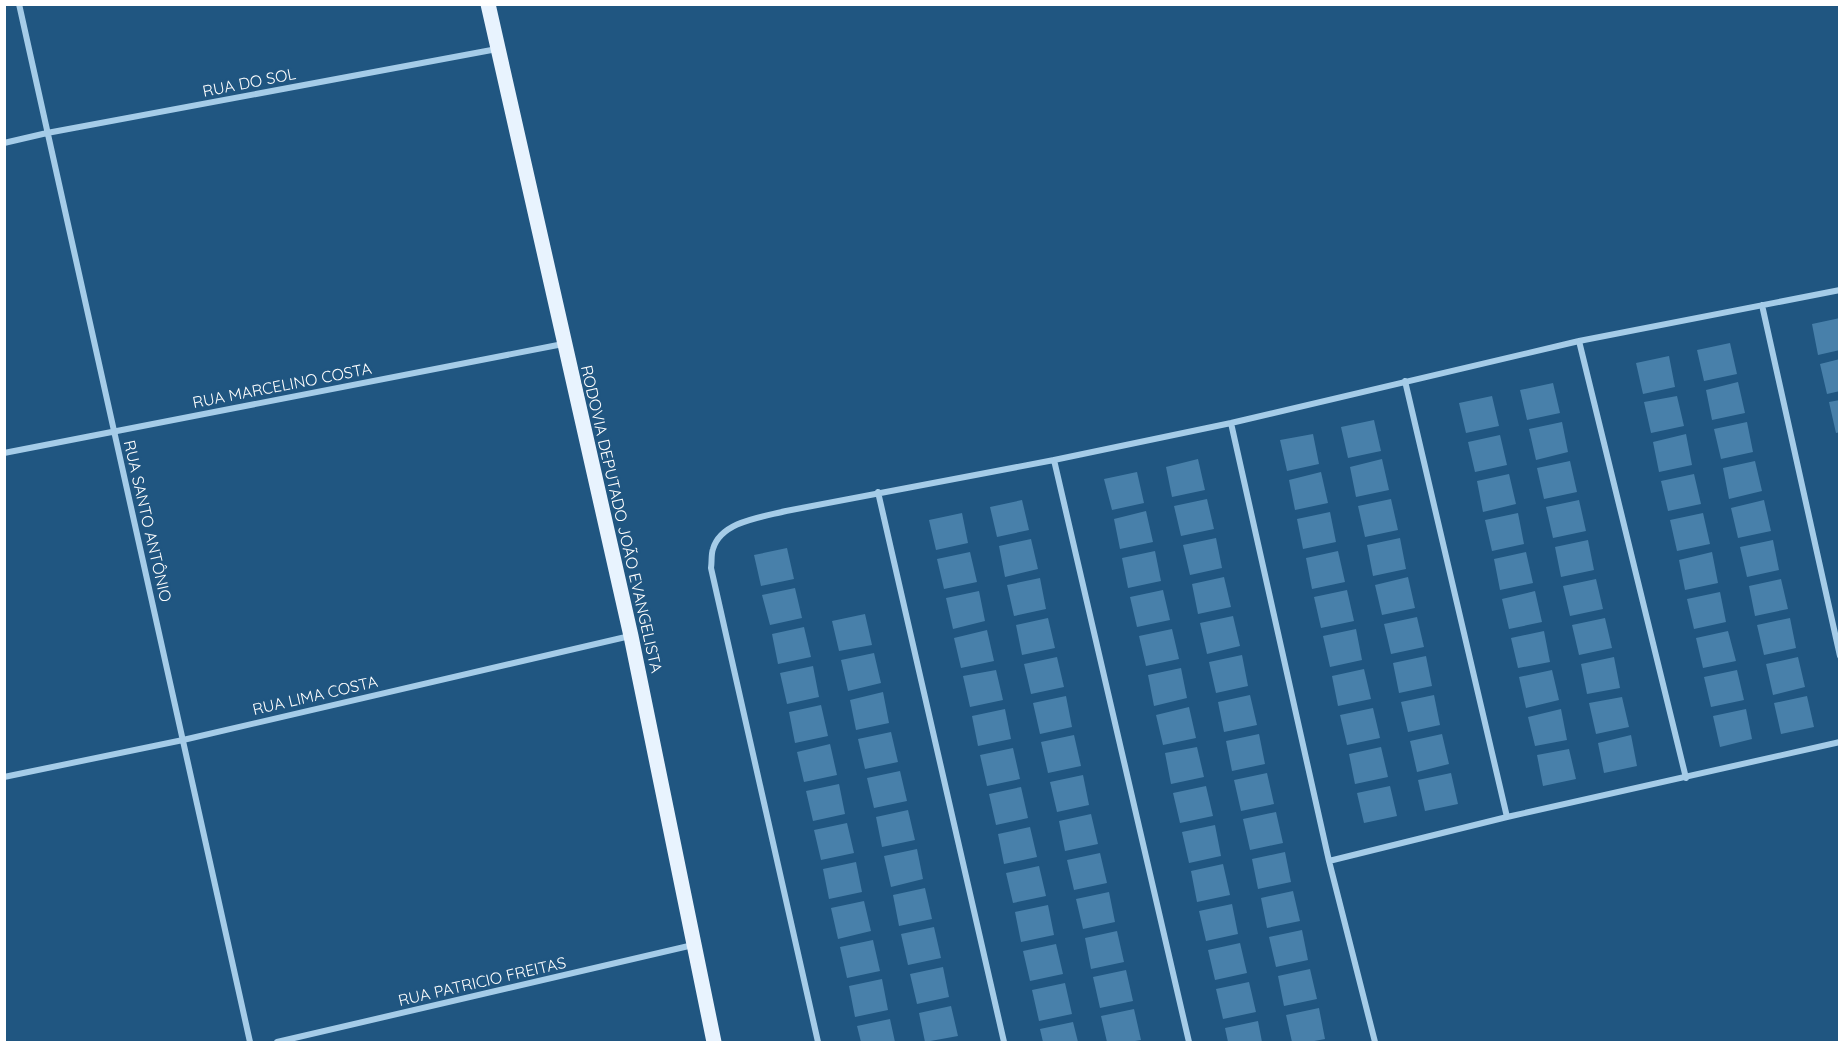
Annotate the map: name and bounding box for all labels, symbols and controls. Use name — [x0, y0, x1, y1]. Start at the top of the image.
street label: RUA DO SOL — [201, 63, 298, 101]
street label: RUA MARCELINO COSTA — [191, 358, 373, 412]
street label: RODOVIA DEPUTADO JOÃO EVANGELISTA — [577, 363, 667, 675]
street label: RUA SANTO ANTÔNIO — [120, 438, 176, 604]
street label: RUA LIMA COSTA — [250, 671, 380, 719]
street label: RUA PATRICIO FREITAS — [396, 952, 568, 1010]

